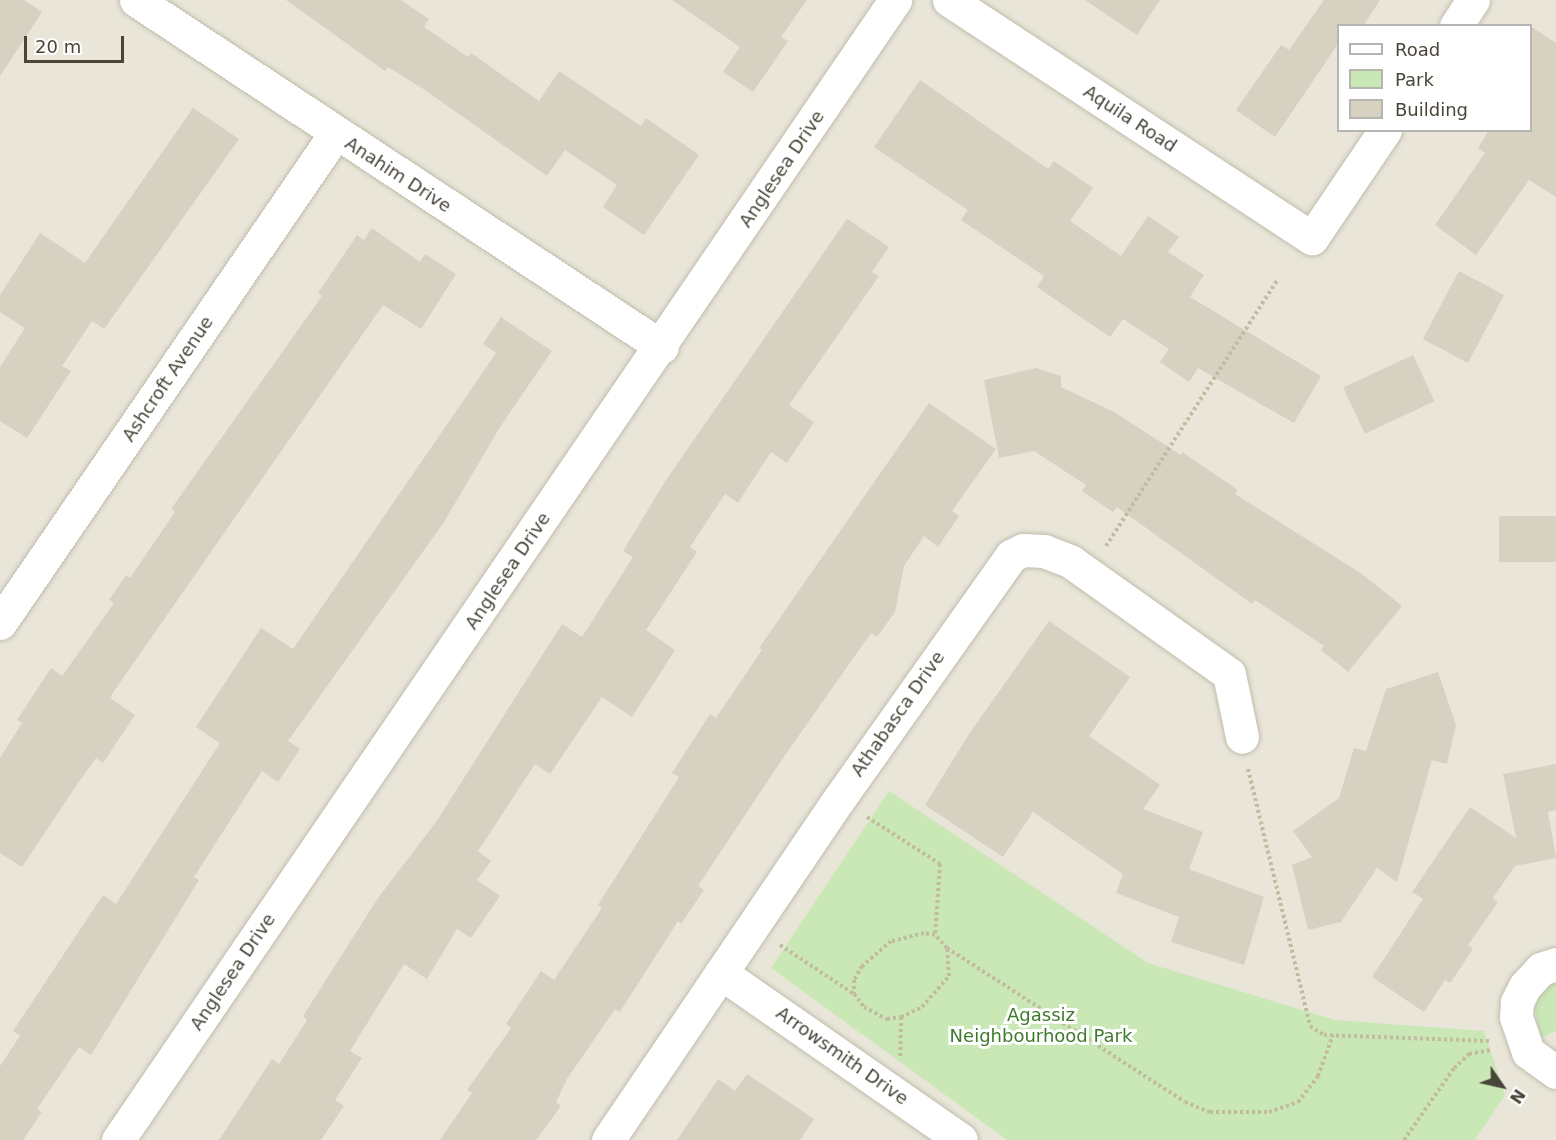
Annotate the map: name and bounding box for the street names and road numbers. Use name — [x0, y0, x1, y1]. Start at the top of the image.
street label: Aquila Road — [1079, 81, 1181, 157]
street label: Anglesea Drive — [735, 106, 829, 232]
street label: Anahim Drive — [341, 133, 455, 217]
street label: Ashcroft Avenue — [118, 312, 218, 446]
street label: Anglesea Drive — [461, 508, 555, 634]
street label: Athabasca Drive — [847, 647, 949, 781]
street label: Anglesea Drive — [186, 909, 280, 1035]
street label: Arrowsmith Drive — [772, 1002, 912, 1110]

